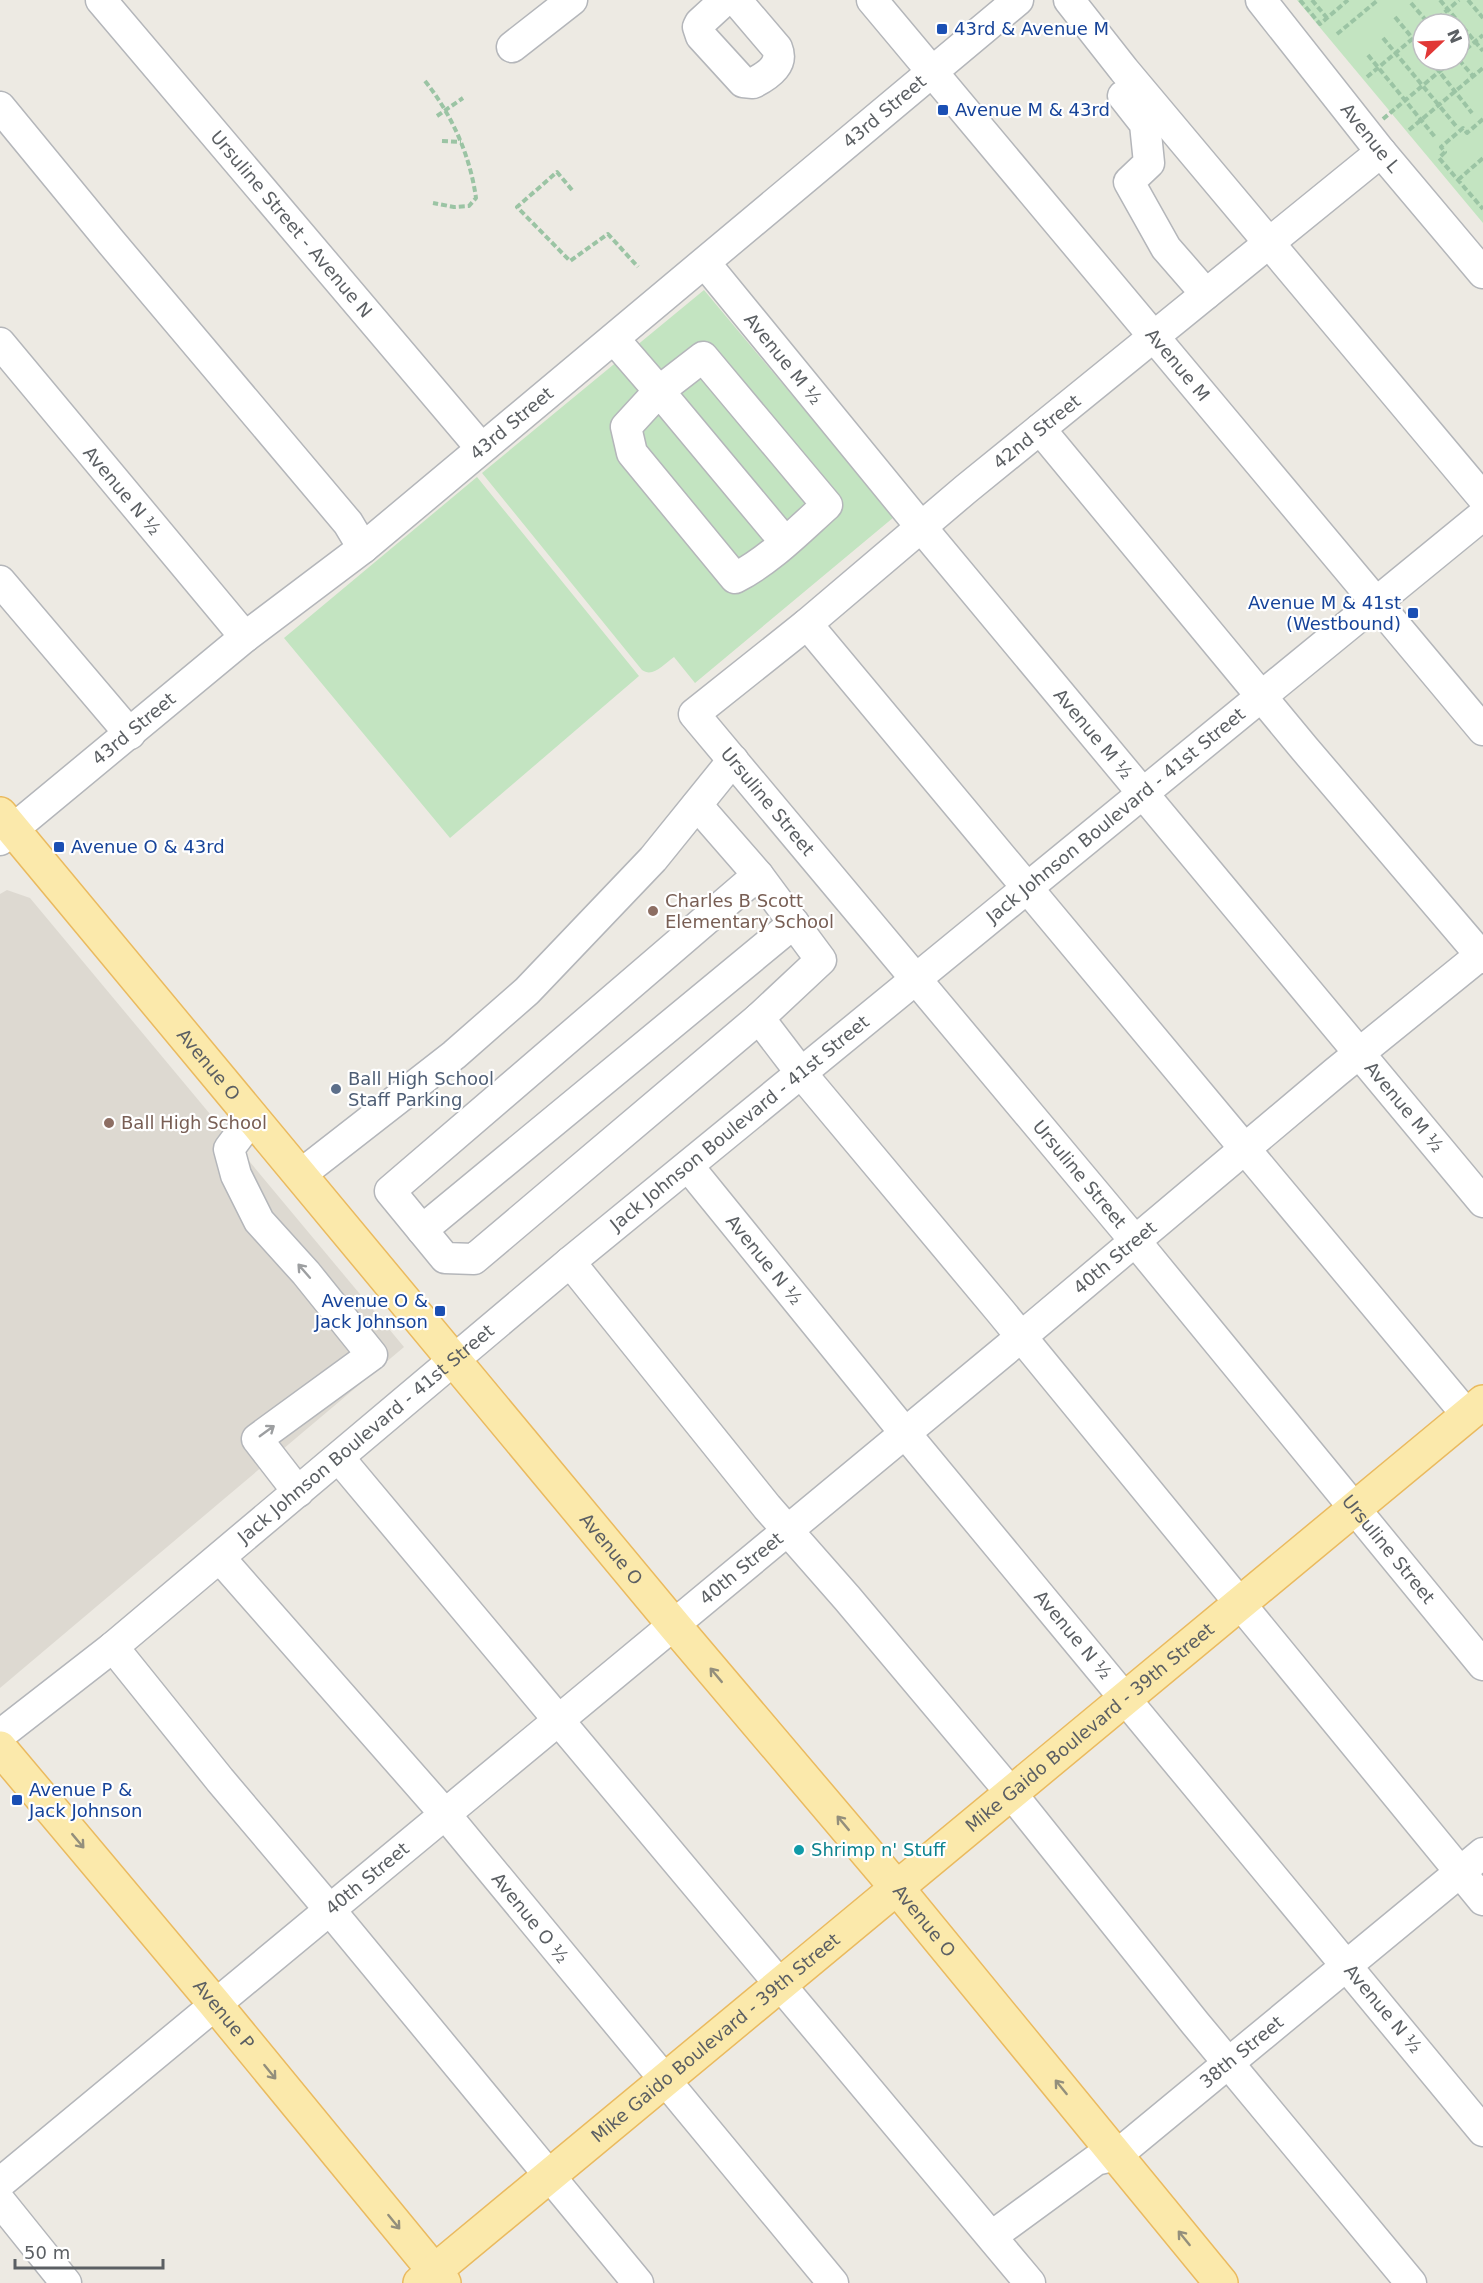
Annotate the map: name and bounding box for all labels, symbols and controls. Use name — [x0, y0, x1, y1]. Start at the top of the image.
north arrow — [1411, 12, 1471, 72]
place label: 43rd & Avenue M — [954, 18, 1109, 39]
marker: 43rd & Avenue M — [935, 22, 949, 36]
text: N — [1443, 26, 1466, 46]
street label: 43rd Street — [838, 71, 930, 152]
place label: Avenue M & 43rd — [955, 99, 1110, 120]
street label: Avenue L — [1337, 99, 1405, 177]
marker: Avenue M & 43rd — [936, 103, 950, 117]
street label: Ursuline Street - Avenue N — [206, 126, 377, 322]
street label: Avenue M ½ — [740, 309, 827, 409]
street label: Avenue M — [1142, 324, 1214, 405]
street label: 43rd Street — [466, 382, 557, 464]
street label: 42nd Street — [989, 390, 1085, 473]
street label: Avenue N ½ — [79, 442, 166, 539]
place label: Avenue M & 41st (Westbound) — [1248, 592, 1401, 634]
marker: Avenue M & 41st (Westbound) — [1406, 606, 1420, 620]
street label: Avenue M ½ — [1050, 684, 1137, 783]
street label: 43rd Street — [88, 688, 180, 769]
street label: Jack Johnson Boulevard - 41st Street — [981, 703, 1249, 928]
street label: Ursuline Street — [717, 743, 819, 860]
place label: Avenue O & 43rd — [71, 836, 225, 857]
marker: Avenue O & 43rd — [52, 840, 66, 854]
place label: Charles B Scott Elementary School — [665, 890, 834, 932]
marker: Charles B Scott Elementary School — [646, 904, 660, 918]
street label: Jack Johnson Boulevard - 41st Street — [605, 1011, 873, 1235]
street label: Avenue O — [173, 1024, 245, 1104]
street label: Avenue M ½ — [1361, 1057, 1448, 1156]
place label: Ball High School Staff Parking — [348, 1068, 494, 1110]
marker: Ball High School Staff Parking — [329, 1082, 343, 1096]
place label: Ball High School — [121, 1112, 267, 1133]
marker: Ball High School — [102, 1116, 116, 1130]
street label: Ursuline Street — [1029, 1116, 1131, 1232]
street label: Avenue N ½ — [722, 1211, 807, 1309]
street label: 40th Street — [1069, 1217, 1161, 1298]
one-way arrow — [298, 1263, 311, 1279]
place label: Avenue O & Jack Johnson — [314, 1290, 428, 1332]
marker: Avenue O & Jack Johnson — [433, 1304, 447, 1318]
street label: Jack Johnson Boulevard - 41st Street — [233, 1320, 498, 1548]
one-way arrow — [258, 1425, 274, 1438]
street label: Ursuline Street — [1338, 1491, 1439, 1608]
street label: Avenue O — [576, 1509, 647, 1589]
street label: 40th Street — [695, 1528, 787, 1609]
street label: Avenue N ½ — [1030, 1586, 1117, 1683]
street label: Mike Gaido Boulevard - 39th Street — [961, 1618, 1218, 1836]
one-way arrow — [710, 1667, 723, 1683]
place label: Avenue P & Jack Johnson — [28, 1779, 142, 1821]
marker: Avenue P & Jack Johnson — [10, 1793, 24, 1807]
one-way arrow — [836, 1815, 849, 1831]
one-way arrow — [71, 1833, 85, 1848]
street label: 40th Street — [321, 1838, 413, 1919]
place label: Shrimp n' Stuff — [811, 1839, 946, 1860]
marker: Shrimp n' Stuff — [792, 1843, 806, 1857]
street label: Avenue O ½ — [488, 1868, 573, 1967]
street label: Avenue O — [889, 1880, 960, 1961]
street label: Mike Gaido Boulevard - 39th Street — [587, 1929, 844, 2147]
street label: Avenue N ½ — [1340, 1960, 1427, 2057]
street label: Avenue P — [189, 1975, 259, 2053]
street label: 38th Street — [1195, 2011, 1287, 2092]
one-way arrow — [264, 2063, 277, 2079]
one-way arrow — [1054, 2079, 1067, 2095]
one-way arrow — [387, 2214, 400, 2230]
one-way arrow — [1178, 2230, 1191, 2246]
scale bar — [15, 2232, 164, 2270]
text: 50 m — [24, 2242, 70, 2263]

